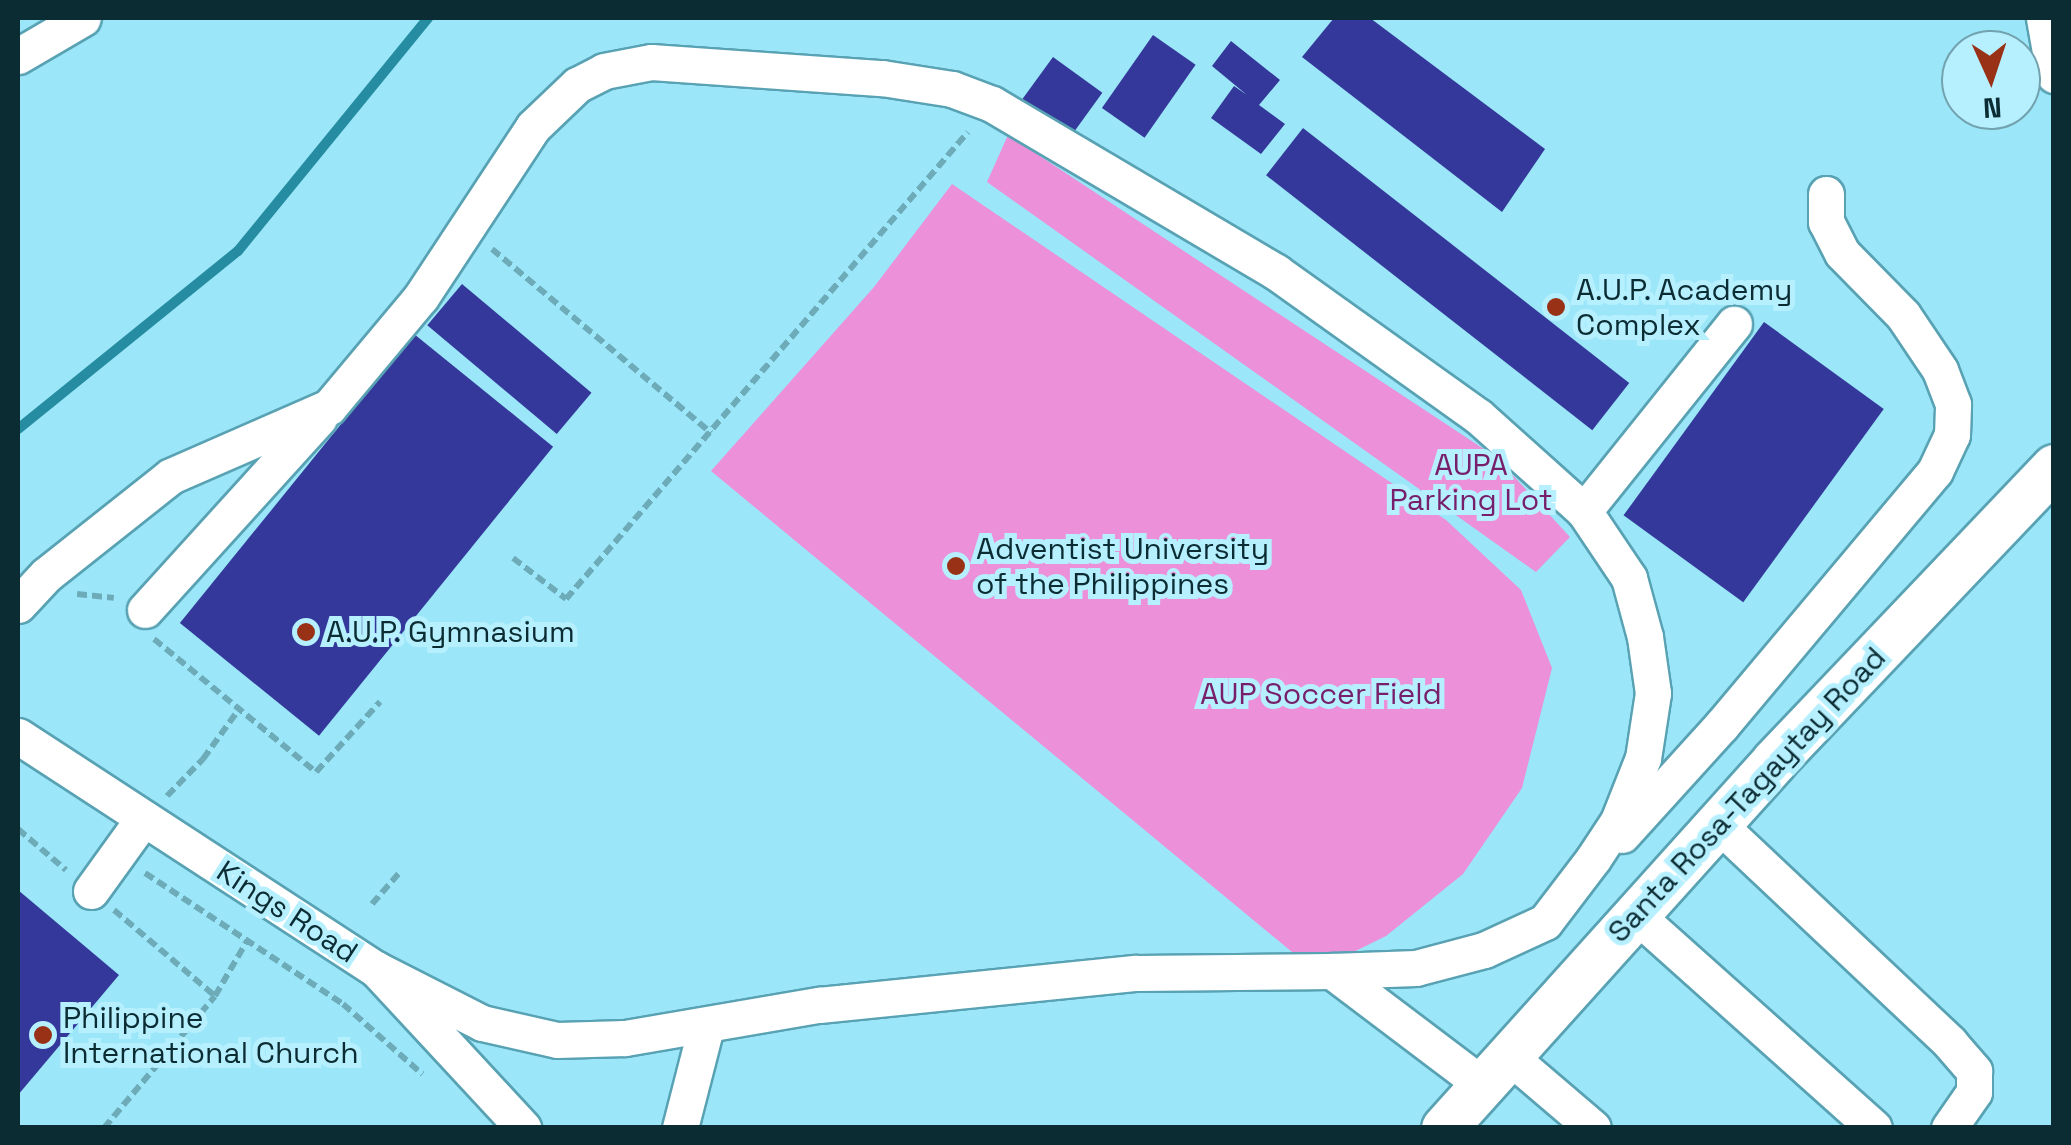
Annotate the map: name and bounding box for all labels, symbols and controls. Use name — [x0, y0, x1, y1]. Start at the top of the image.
north arrow — [1941, 30, 2041, 130]
text: N — [1982, 89, 2003, 126]
place label: A.U.P. Academy Complex — [1576, 272, 1794, 342]
marker: A.U.P. Academy Complex — [1545, 296, 1567, 318]
park label: AUPA Parking Lot — [1389, 447, 1553, 518]
place label: Adventist University of the Philippines — [976, 531, 1269, 602]
marker: Adventist University of the Philippines — [945, 555, 967, 577]
place label: A.U.P. Gymnasium — [326, 614, 576, 650]
marker: A.U.P. Gymnasium — [295, 621, 317, 643]
street label: Santa Rosa-Tagaytay Road — [1601, 640, 1893, 950]
park label: AUP Soccer Field — [1200, 676, 1442, 712]
street label: Kings Road — [210, 853, 364, 971]
place label: Philippine International Church — [63, 1000, 359, 1070]
marker: Philippine International Church — [32, 1024, 54, 1046]

